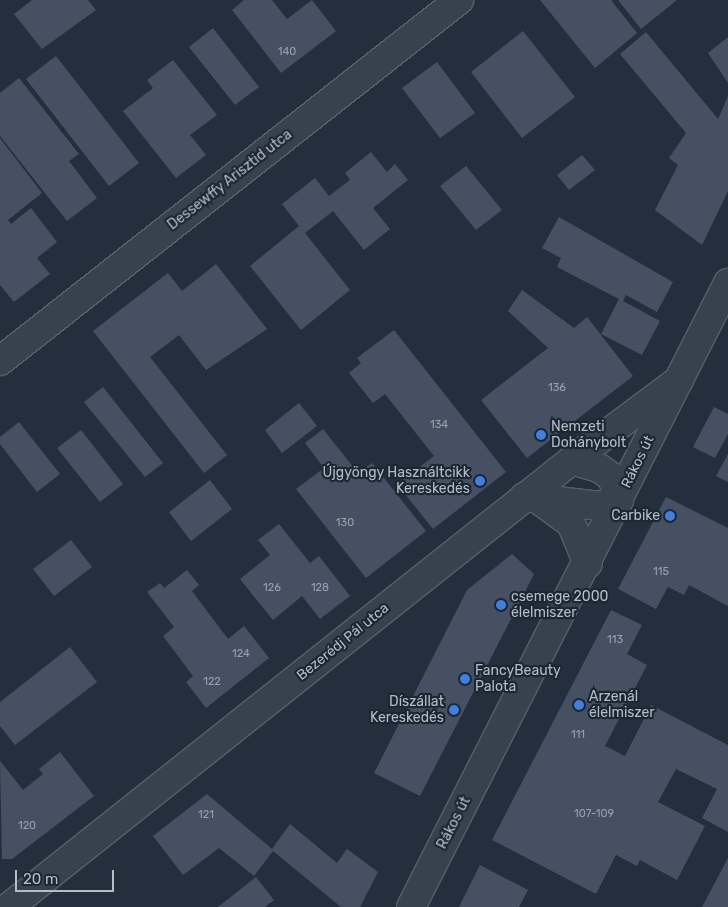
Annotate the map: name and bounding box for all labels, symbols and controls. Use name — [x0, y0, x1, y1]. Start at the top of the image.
house number: 140 — [278, 45, 296, 59]
street label: Dessewffy Arisztid utca — [164, 126, 296, 234]
house number: 136 — [548, 381, 566, 395]
house number: 134 — [430, 418, 448, 432]
place label: Nemzeti Dohánybolt — [551, 419, 626, 452]
marker: Nemzeti Dohánybolt — [535, 429, 547, 441]
street label: Rákos út — [618, 433, 658, 491]
place label: Újgyöngy Használtcikk Kereskedés — [322, 465, 470, 498]
marker: Újgyöngy Használtcikk Kereskedés — [474, 475, 486, 487]
place label: Carbike — [611, 508, 660, 524]
marker: Carbike — [664, 510, 676, 522]
house number: 130 — [336, 516, 354, 530]
house number: 115 — [653, 565, 669, 579]
house number: 126 — [263, 581, 281, 595]
house number: 128 — [311, 581, 329, 595]
place label: csemege 2000 élelmiszer — [511, 589, 609, 622]
marker: csemege 2000 élelmiszer — [495, 599, 507, 611]
street label: Bezerédj Pál utca — [294, 600, 392, 684]
house number: 113 — [607, 633, 623, 647]
house number: 124 — [232, 647, 250, 661]
place label: FancyBeauty Palota — [475, 663, 561, 696]
marker: FancyBeauty Palota — [459, 673, 471, 685]
house number: 122 — [203, 675, 221, 689]
place label: Arzenál élelmiszer — [589, 689, 655, 722]
place label: Díszállat Kereskedés — [370, 694, 444, 726]
marker: Arzenál élelmiszer — [573, 699, 585, 711]
marker: Díszállat Kereskedés — [448, 704, 460, 716]
house number: 111 — [571, 728, 585, 742]
street label: Rákos út — [434, 794, 474, 852]
house number: 107-109 — [574, 807, 614, 821]
house number: 121 — [198, 808, 214, 822]
house number: 120 — [18, 819, 36, 833]
scale bar — [18, 860, 116, 892]
text: 20 m — [23, 870, 58, 888]

